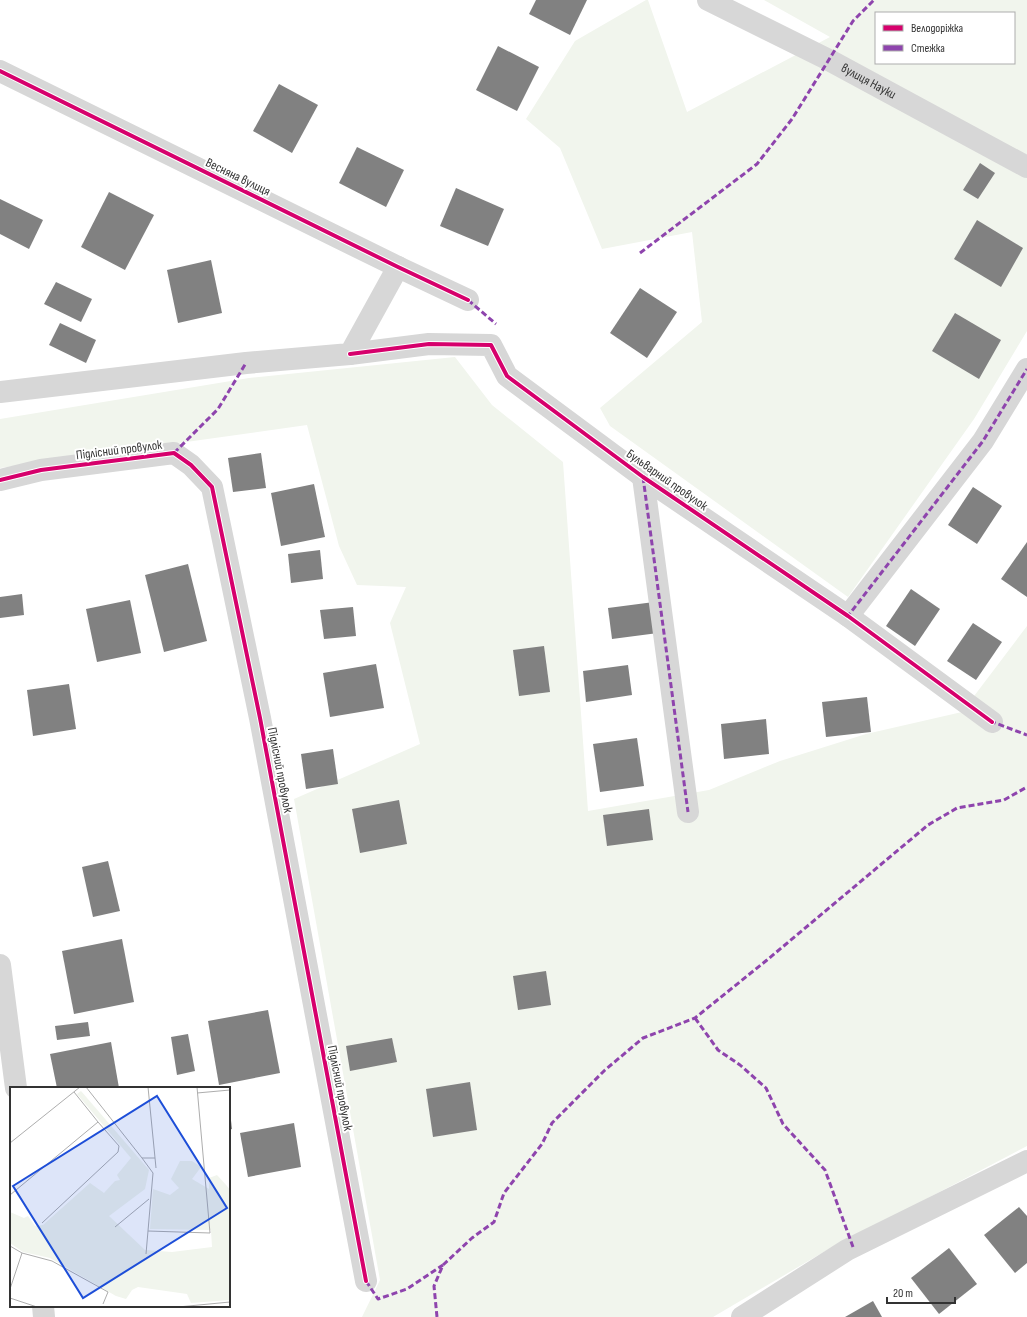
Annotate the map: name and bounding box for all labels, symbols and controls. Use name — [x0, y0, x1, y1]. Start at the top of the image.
legend — [875, 12, 1015, 64]
text: Велодоріжка — [911, 21, 963, 36]
text: Стежка — [911, 41, 945, 56]
street label: вулиця Науки — [838, 60, 899, 103]
street label: Весняна вулиця — [203, 154, 273, 200]
street label: Підлісний провулок — [75, 437, 163, 463]
street label: Бульварний провулок — [623, 446, 711, 514]
street label: Підлісний провулок — [264, 726, 296, 814]
street label: Підлісний провулок — [324, 1044, 356, 1132]
inset map — [10, 1087, 230, 1307]
scale bar — [887, 1279, 955, 1305]
text: 20 m — [893, 1286, 913, 1301]

